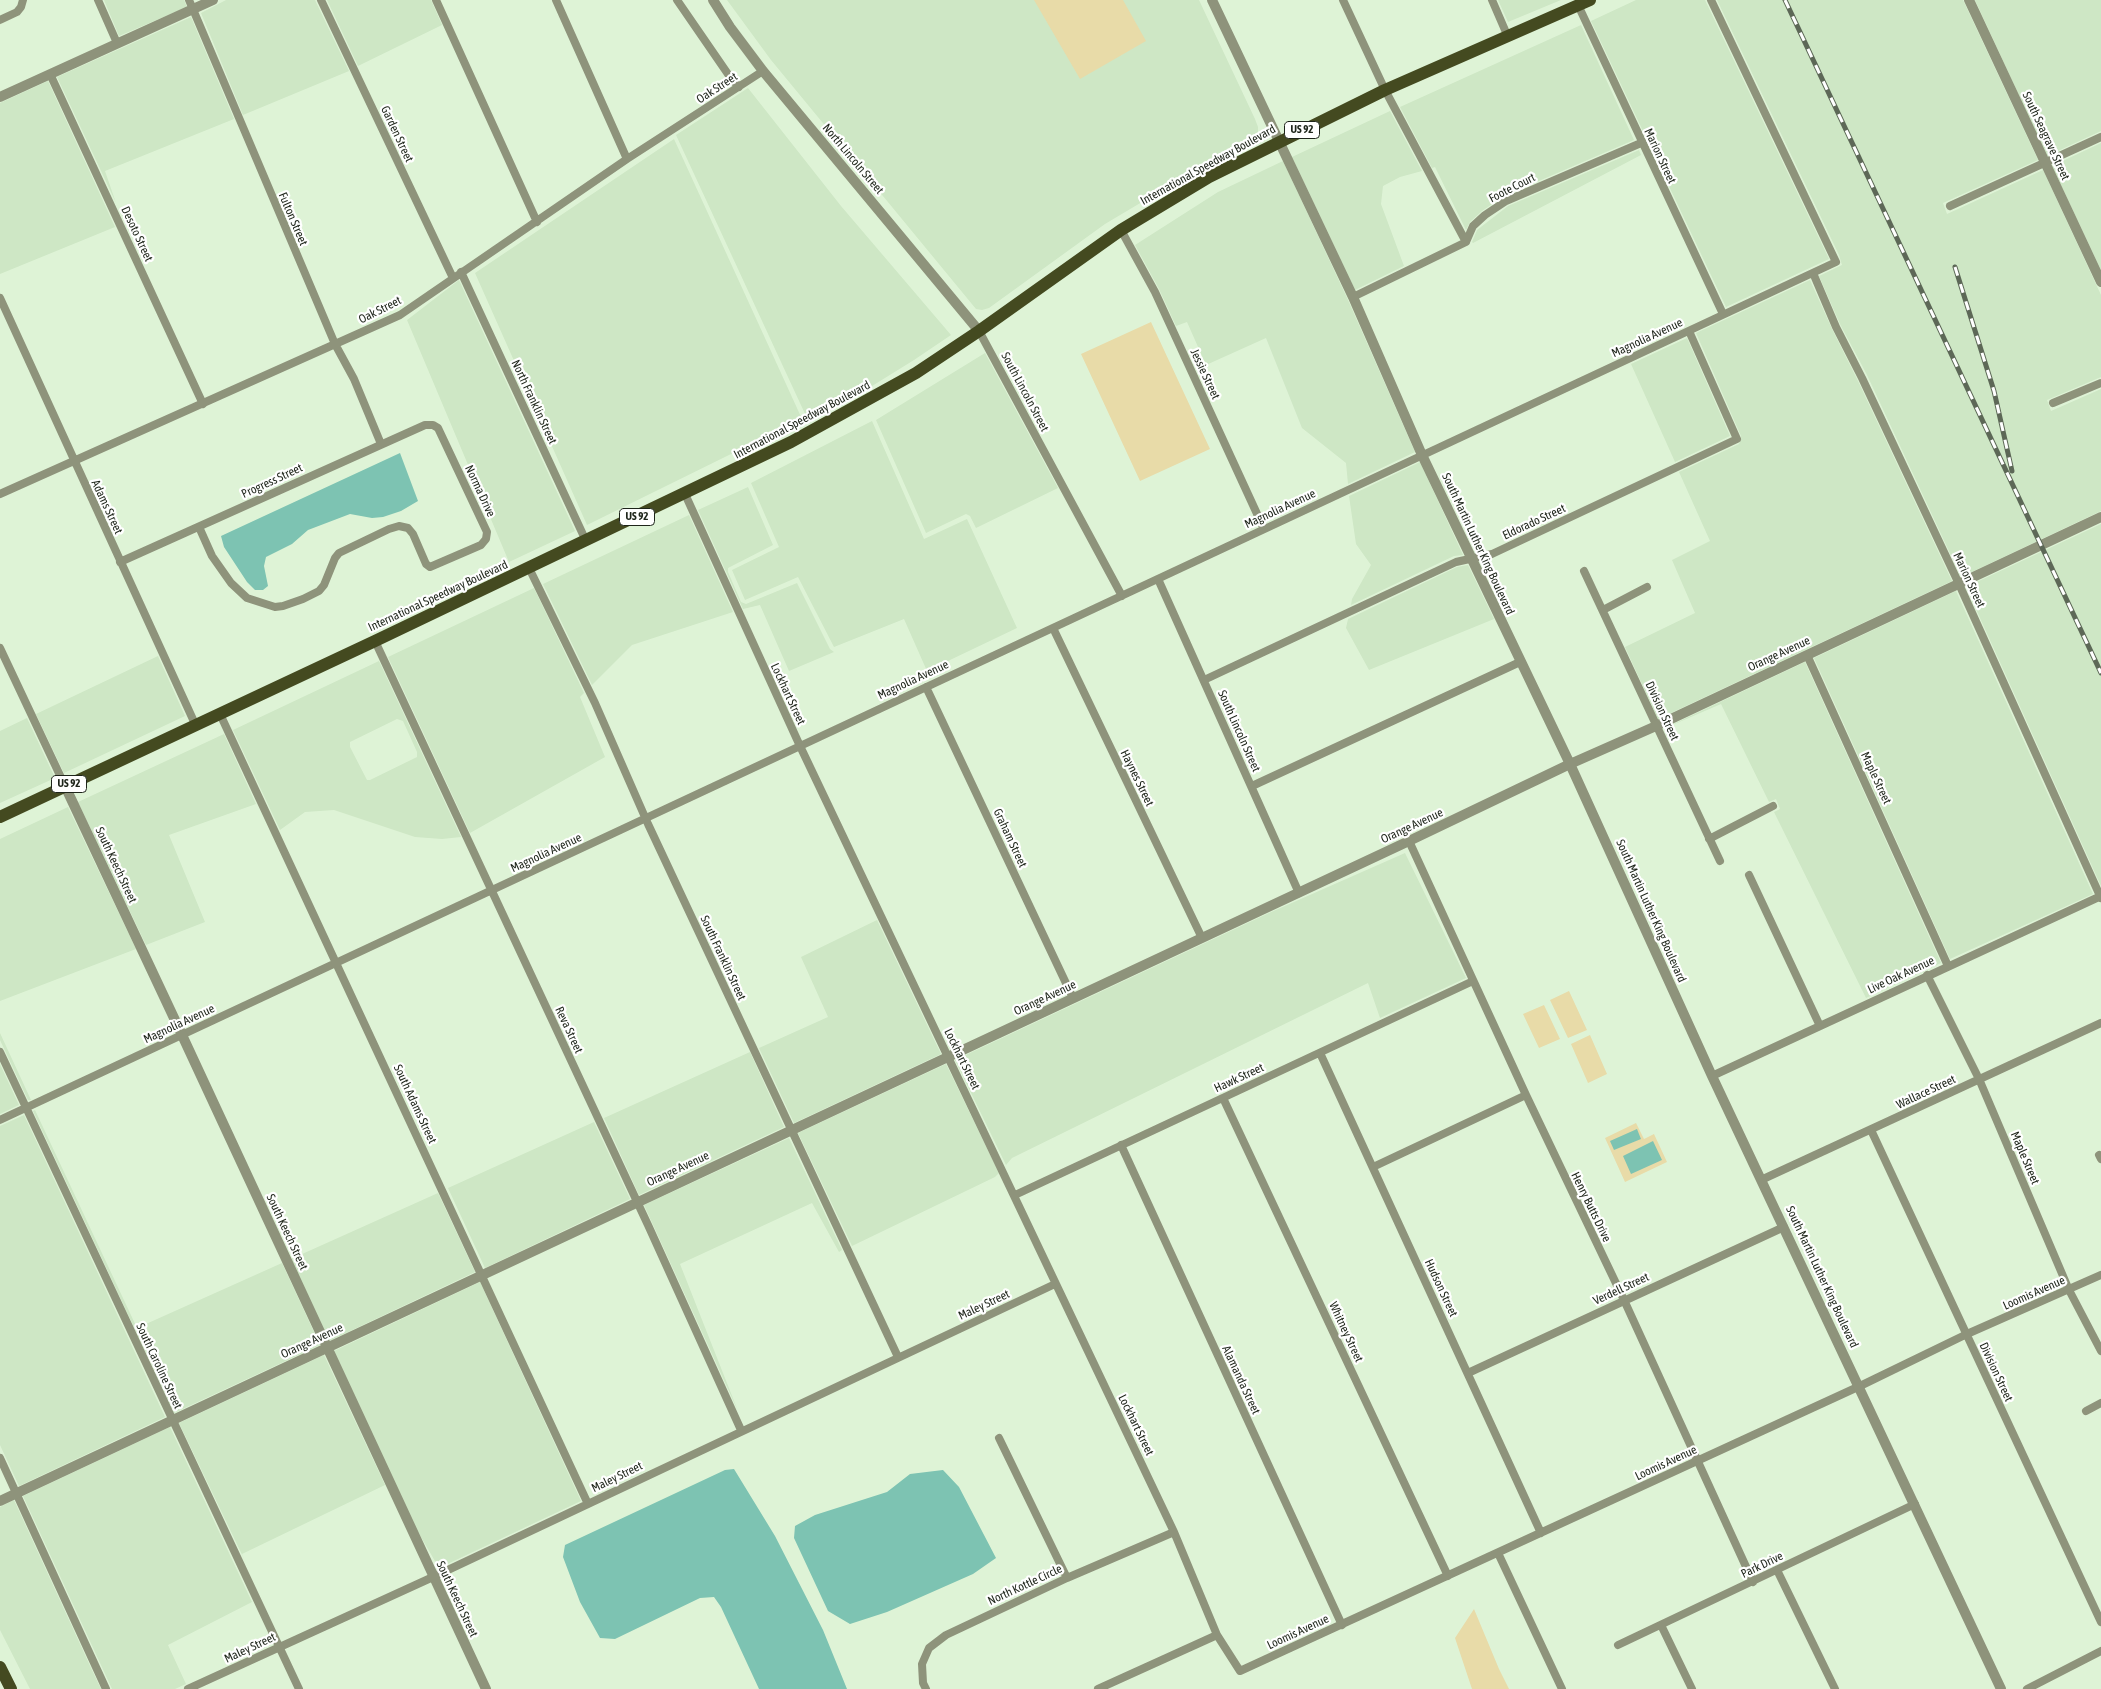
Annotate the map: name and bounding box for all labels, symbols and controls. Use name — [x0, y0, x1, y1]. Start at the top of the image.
street label: Oak Street — [694, 69, 740, 107]
street label: South Seagrave Street — [2019, 90, 2073, 182]
street label: Garden Street — [378, 104, 416, 164]
street label: North Lincoln Street — [819, 121, 887, 197]
street label: International Speedway Boulevard — [1138, 122, 1278, 208]
road number: US 92 — [1284, 122, 1320, 138]
street label: Marion Street — [1641, 126, 1679, 186]
street label: Foote Court — [1486, 170, 1538, 206]
street label: Fulton Street — [275, 190, 311, 248]
street label: Desoto Street — [118, 204, 156, 264]
street label: Oak Street — [356, 293, 404, 327]
street label: Magnolia Avenue — [1609, 315, 1685, 361]
street label: Jessie Street — [1187, 347, 1223, 401]
street label: South Lincoln Street — [998, 350, 1052, 434]
street label: North Franklin Street — [508, 358, 560, 446]
street label: International Speedway Boulevard — [731, 378, 873, 462]
street label: Progress Street — [239, 461, 305, 501]
street label: Norma Drive — [462, 463, 498, 519]
street label: South Martin Luther King Boulevard — [1439, 471, 1517, 617]
street label: Adams Street — [88, 478, 126, 536]
street label: Magnolia Avenue — [1242, 486, 1318, 532]
street label: Eldorado Street — [1500, 501, 1568, 543]
road number: US 92 — [620, 508, 654, 526]
street label: Marion Street — [1950, 550, 1988, 610]
street label: International Speedway Boulevard — [366, 557, 510, 635]
street label: Orange Avenue — [1746, 633, 1812, 675]
street label: Magnolia Avenue — [875, 657, 951, 703]
street label: Lockhart Street — [767, 661, 809, 727]
street label: Division Street — [1642, 679, 1682, 743]
street label: South Lincoln Street — [1215, 688, 1263, 774]
street label: Haynes Street — [1117, 747, 1157, 809]
street label: Maple Street — [1858, 750, 1894, 806]
road number: US 92 — [52, 776, 86, 792]
street label: Orange Avenue — [1379, 805, 1445, 847]
street label: Graham Street — [990, 806, 1030, 870]
street label: South Keech Street — [92, 825, 140, 905]
street label: Magnolia Avenue — [508, 830, 584, 876]
street label: South Martin Luther King Boulevard — [1613, 837, 1689, 985]
street label: South Franklin Street — [697, 913, 749, 1003]
street label: Live Oak Avenue — [1865, 953, 1937, 997]
street label: Orange Avenue — [1012, 977, 1078, 1019]
street label: Magnolia Avenue — [141, 1001, 217, 1047]
street label: Reva Street — [552, 1004, 586, 1056]
street label: Lockhart Street — [941, 1026, 983, 1092]
street label: Hawk Street — [1212, 1060, 1266, 1096]
street label: South Adams Street — [390, 1062, 440, 1146]
street label: Wallace Street — [1894, 1072, 1958, 1112]
street label: Maple Street — [2007, 1130, 2043, 1186]
street label: Orange Avenue — [645, 1148, 711, 1190]
street label: Henry Butts Drive — [1568, 1170, 1614, 1244]
street label: South Keech Street — [263, 1192, 311, 1272]
street label: South Martin Luther King Boulevard — [1783, 1204, 1861, 1350]
street label: Hudson Street — [1421, 1257, 1461, 1319]
street label: Verdell Street — [1591, 1270, 1651, 1308]
street label: Loomis Avenue — [2001, 1273, 2067, 1313]
street label: Maley Street — [956, 1287, 1012, 1323]
street label: Whitney Street — [1326, 1300, 1366, 1364]
street label: Orange Avenue — [279, 1320, 345, 1362]
street label: South Caroline Street — [133, 1321, 185, 1411]
street label: Division Street — [1976, 1340, 2016, 1404]
street label: Alamanda Street — [1219, 1343, 1263, 1417]
street label: Lockhart Street — [1115, 1392, 1157, 1458]
street label: Loomis Avenue — [1633, 1442, 1699, 1484]
street label: Maley Street — [589, 1458, 645, 1496]
street label: Park Drive — [1739, 1549, 1785, 1581]
street label: South Keech Street — [433, 1559, 481, 1639]
street label: North Kottle Circle — [986, 1562, 1064, 1608]
street label: Loomis Avenue — [1265, 1611, 1331, 1653]
street label: Maley Street — [222, 1630, 278, 1666]

